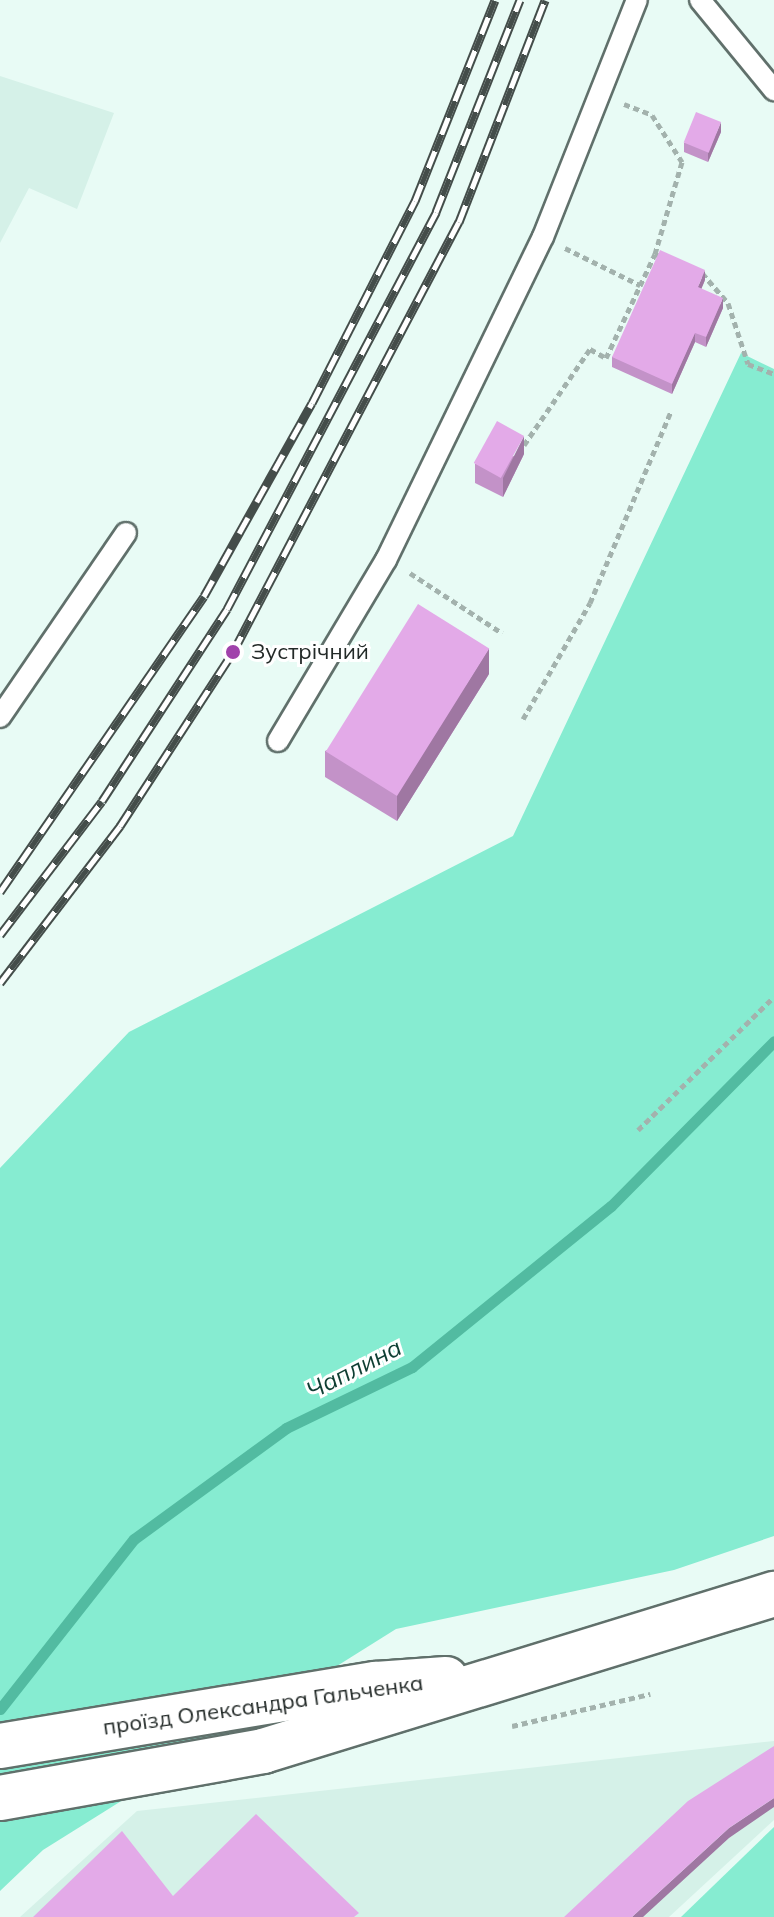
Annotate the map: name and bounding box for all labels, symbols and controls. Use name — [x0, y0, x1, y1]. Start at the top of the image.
place label: Зустрічний — [251, 639, 369, 665]
marker: Зустрічний — [222, 641, 244, 663]
water label: Чаплина — [302, 1333, 406, 1405]
street label: проїзд Олександра Гальченка — [101, 1669, 425, 1741]

